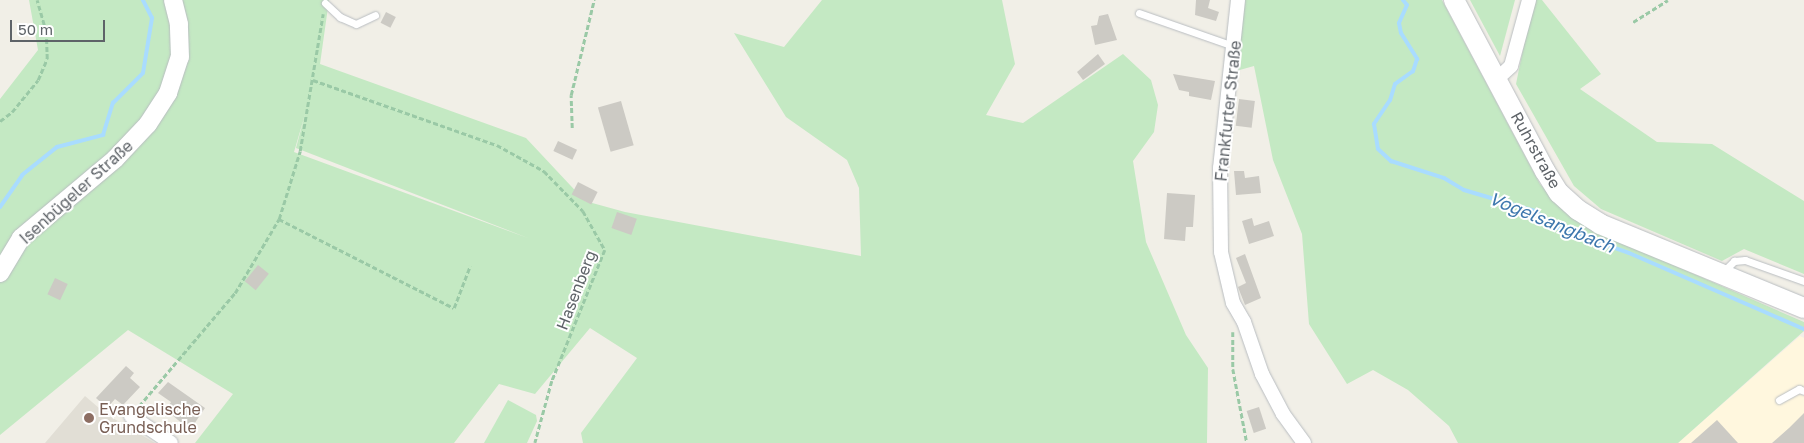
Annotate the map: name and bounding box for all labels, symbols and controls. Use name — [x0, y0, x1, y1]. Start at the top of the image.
scale bar — [12, 10, 108, 42]
text: 50 m — [18, 20, 53, 38]
street label: Frankfurter Straße — [1211, 40, 1245, 182]
street label: Ruhrstraße — [1507, 108, 1565, 192]
street label: Isenbügeler Straße — [15, 136, 137, 248]
water label: Vogelsangbach — [1486, 187, 1618, 257]
street label: Hasenberg — [552, 247, 600, 333]
place label: Evangelische Grundschule — [99, 399, 201, 437]
marker: Evangelische Grundschule — [83, 412, 95, 424]

